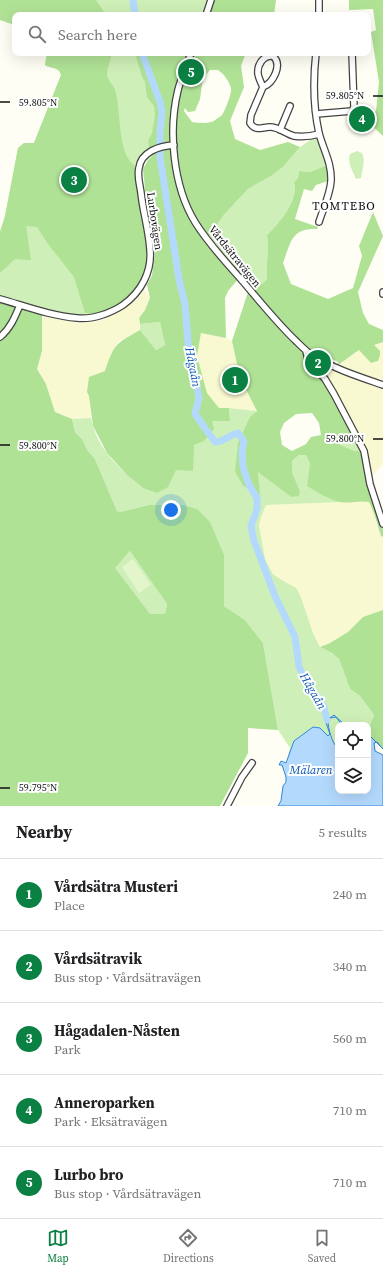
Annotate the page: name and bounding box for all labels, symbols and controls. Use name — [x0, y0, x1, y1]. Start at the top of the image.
search box — [12, 12, 371, 56]
icon: search — [26, 23, 48, 45]
text: Search here — [58, 24, 137, 45]
pin: 5 — [178, 57, 204, 87]
text: 59.805°N — [326, 89, 364, 102]
text: 59.805°N — [19, 96, 57, 109]
pin: 4 — [349, 104, 375, 134]
pin: 3 — [61, 165, 87, 195]
street label: Lurbovägen — [143, 191, 166, 251]
district label: TOMTEBO — [312, 198, 376, 214]
street label: Vårdsätravägen — [205, 222, 264, 291]
water label: Hågaån — [181, 345, 205, 388]
pin: 2 — [305, 348, 331, 378]
pin: 1 — [222, 365, 248, 395]
text: 59.800°N — [326, 432, 364, 445]
text: 59.800°N — [19, 439, 57, 452]
your location — [161, 500, 181, 520]
water label: Hågaån — [296, 669, 330, 713]
map controls — [335, 722, 371, 794]
button: locate — [335, 722, 371, 758]
button: layers — [335, 758, 371, 794]
water label: Mälaren — [289, 762, 333, 778]
text: 59.795°N — [19, 781, 57, 794]
text: Nearby — [16, 820, 72, 844]
text: 5 results — [319, 824, 367, 841]
text: Vårdsätra Musteri — [54, 876, 178, 897]
text: 1 — [25, 886, 33, 903]
text: 240 m — [333, 886, 367, 903]
text: Place — [54, 897, 85, 914]
text: Vårdsätravik — [54, 948, 142, 969]
text: 2 — [25, 958, 33, 975]
text: 340 m — [333, 958, 367, 975]
text: Bus stop · Vårdsätravägen — [54, 969, 201, 986]
text: Hågadalen-Nåsten — [54, 1020, 180, 1041]
text: 3 — [25, 1030, 33, 1047]
text: 560 m — [333, 1030, 367, 1047]
text: Park — [54, 1041, 81, 1058]
text: Anneroparken — [54, 1092, 155, 1113]
text: 4 — [25, 1102, 33, 1119]
text: 710 m — [333, 1102, 367, 1119]
text: Park · Eksätravägen — [54, 1113, 168, 1130]
text: Lurbo bro — [54, 1164, 124, 1185]
text: 5 — [25, 1174, 33, 1191]
text: 710 m — [333, 1174, 367, 1191]
text: Bus stop · Vårdsätravägen — [54, 1185, 201, 1202]
tab: Map — [47, 1227, 69, 1266]
tab: Directions — [163, 1227, 214, 1266]
tab: Saved — [308, 1227, 336, 1266]

